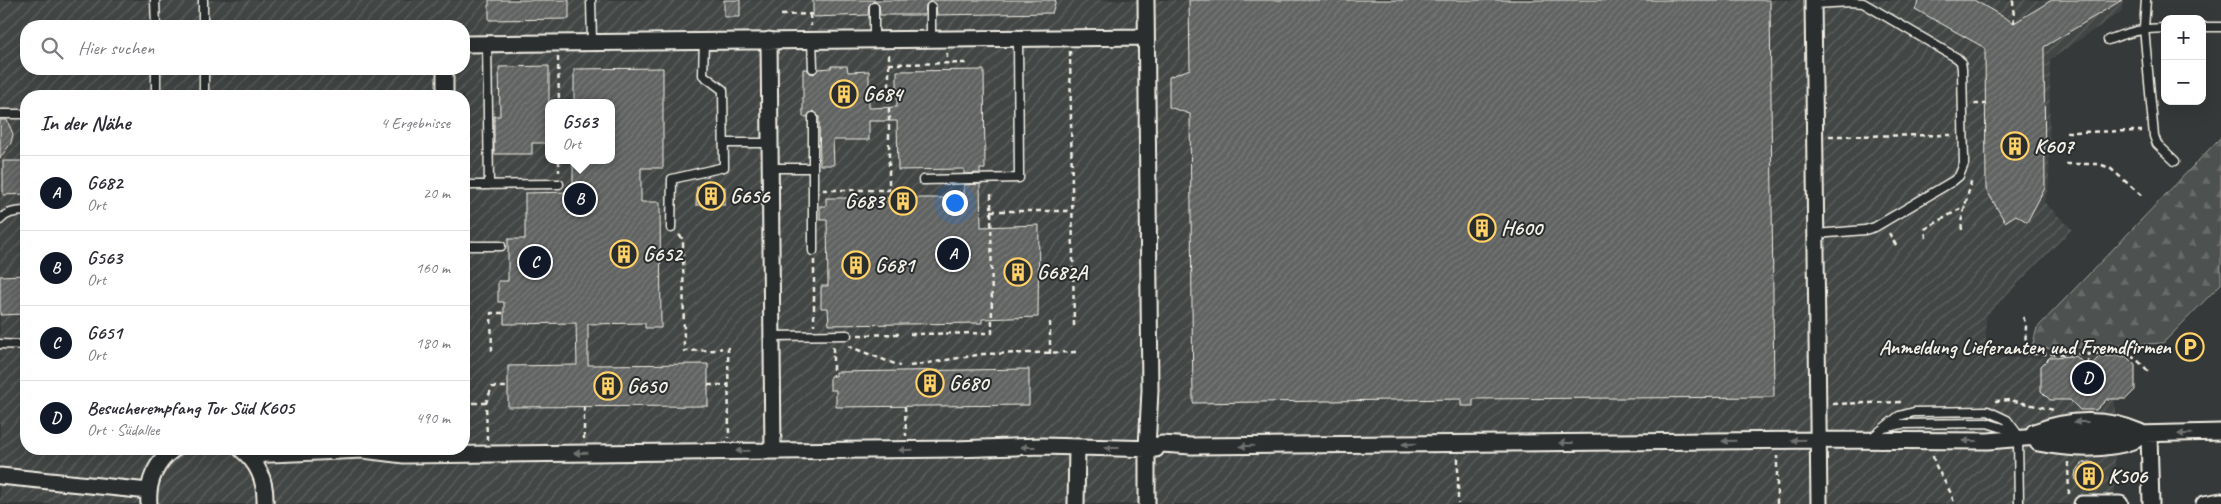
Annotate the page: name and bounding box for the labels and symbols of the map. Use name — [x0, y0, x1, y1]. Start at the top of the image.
building icon: G684 — [829, 79, 859, 109]
place label: G684 — [863, 81, 905, 107]
building icon: K607 — [2000, 131, 2030, 161]
place label: K607 — [2034, 133, 2076, 159]
pin: B — [564, 180, 596, 218]
building icon: G656 — [696, 181, 726, 211]
place label: G656 — [730, 183, 771, 209]
building icon: G683 — [888, 186, 918, 216]
place label: G683 — [845, 188, 887, 214]
your location — [942, 190, 968, 216]
building icon: H600 — [1467, 213, 1497, 243]
place label: H600 — [1501, 215, 1544, 241]
pin: A — [937, 235, 969, 273]
building icon: G652 — [609, 239, 639, 269]
place label: G652 — [643, 241, 684, 267]
pin: C — [519, 243, 551, 281]
building icon: G681 — [841, 250, 871, 280]
place label: G681 — [875, 252, 917, 278]
building icon: G682A — [1003, 257, 1033, 287]
place label: G682A — [1037, 259, 1088, 285]
parking icon: Anmeldung Lieferanten und Fremdfirmen — [2175, 332, 2205, 362]
place label: Anmeldung Lieferanten und Fremdfirmen — [1879, 334, 2172, 360]
pin: D — [2072, 359, 2104, 397]
building icon: G680 — [915, 368, 945, 398]
place label: G680 — [949, 370, 991, 396]
building icon: G650 — [593, 371, 623, 401]
place label: G650 — [627, 373, 668, 399]
one-way arrow — [2073, 418, 2089, 426]
one-way arrow — [2177, 430, 2193, 438]
one-way arrow — [1790, 436, 1806, 444]
one-way arrow — [1721, 437, 1737, 445]
one-way arrow — [1961, 437, 1977, 445]
one-way arrow — [1558, 439, 1574, 447]
one-way arrow — [1401, 440, 1417, 448]
one-way arrow — [1239, 442, 1255, 450]
one-way arrow — [1020, 443, 1036, 451]
one-way arrow — [1103, 444, 1119, 452]
one-way arrow — [898, 446, 914, 454]
one-way arrow — [735, 448, 751, 456]
one-way arrow — [573, 449, 589, 457]
building icon: K506 — [2074, 461, 2104, 491]
place label: K506 — [2108, 463, 2149, 489]

